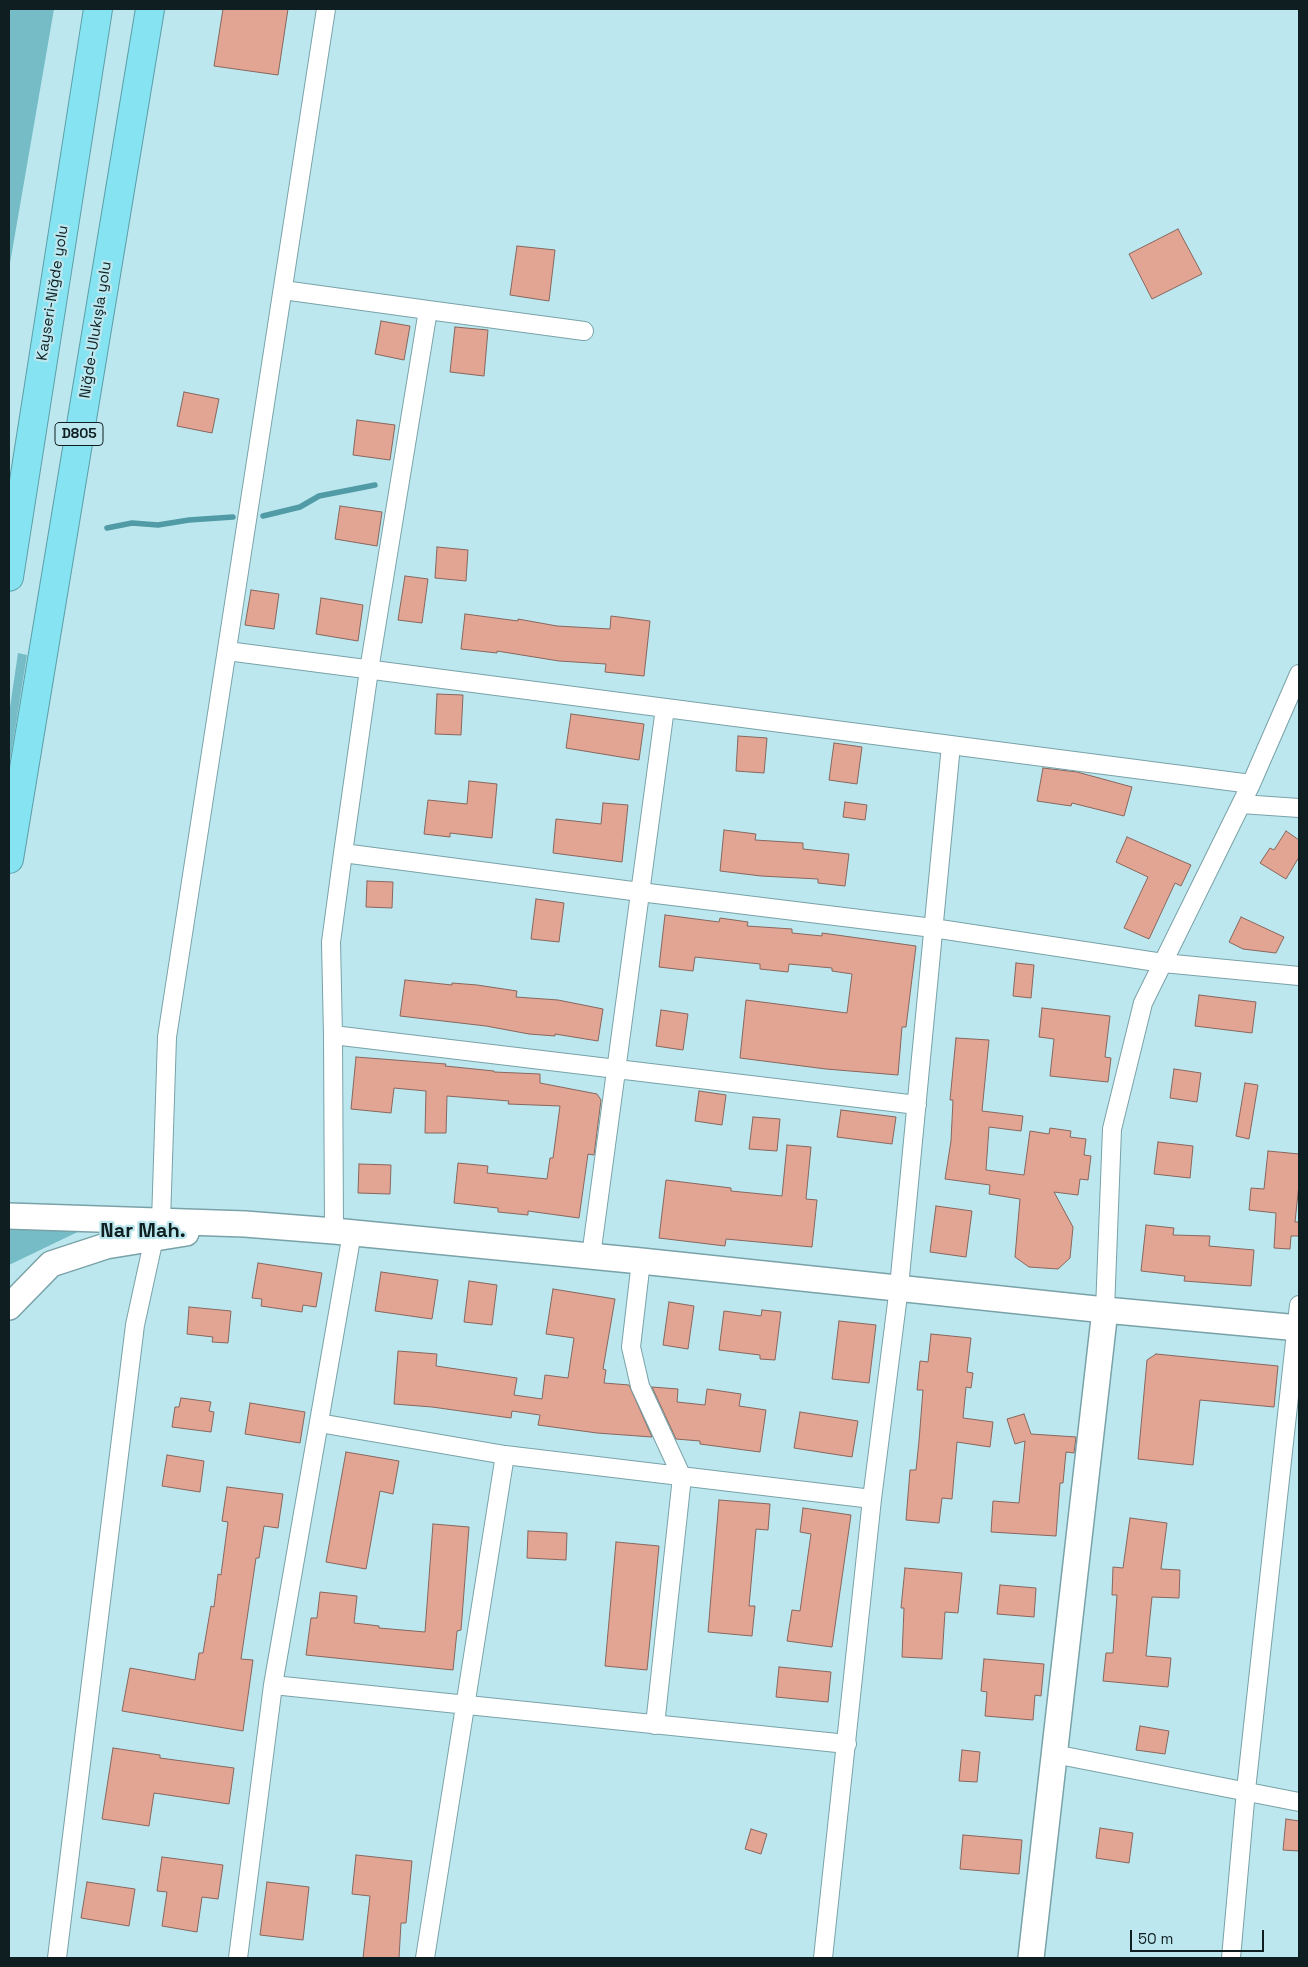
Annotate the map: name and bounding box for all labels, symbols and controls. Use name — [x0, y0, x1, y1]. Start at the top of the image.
street label: Kayseri-Niğde yolu — [33, 224, 73, 362]
street label: Niğde-Ulukışla yolu — [76, 260, 116, 400]
road number: D805 — [55, 422, 103, 446]
district label: Nar Mah. — [100, 1220, 186, 1244]
scale bar — [1133, 1920, 1267, 1952]
text: 50 m — [1138, 1929, 1173, 1948]

